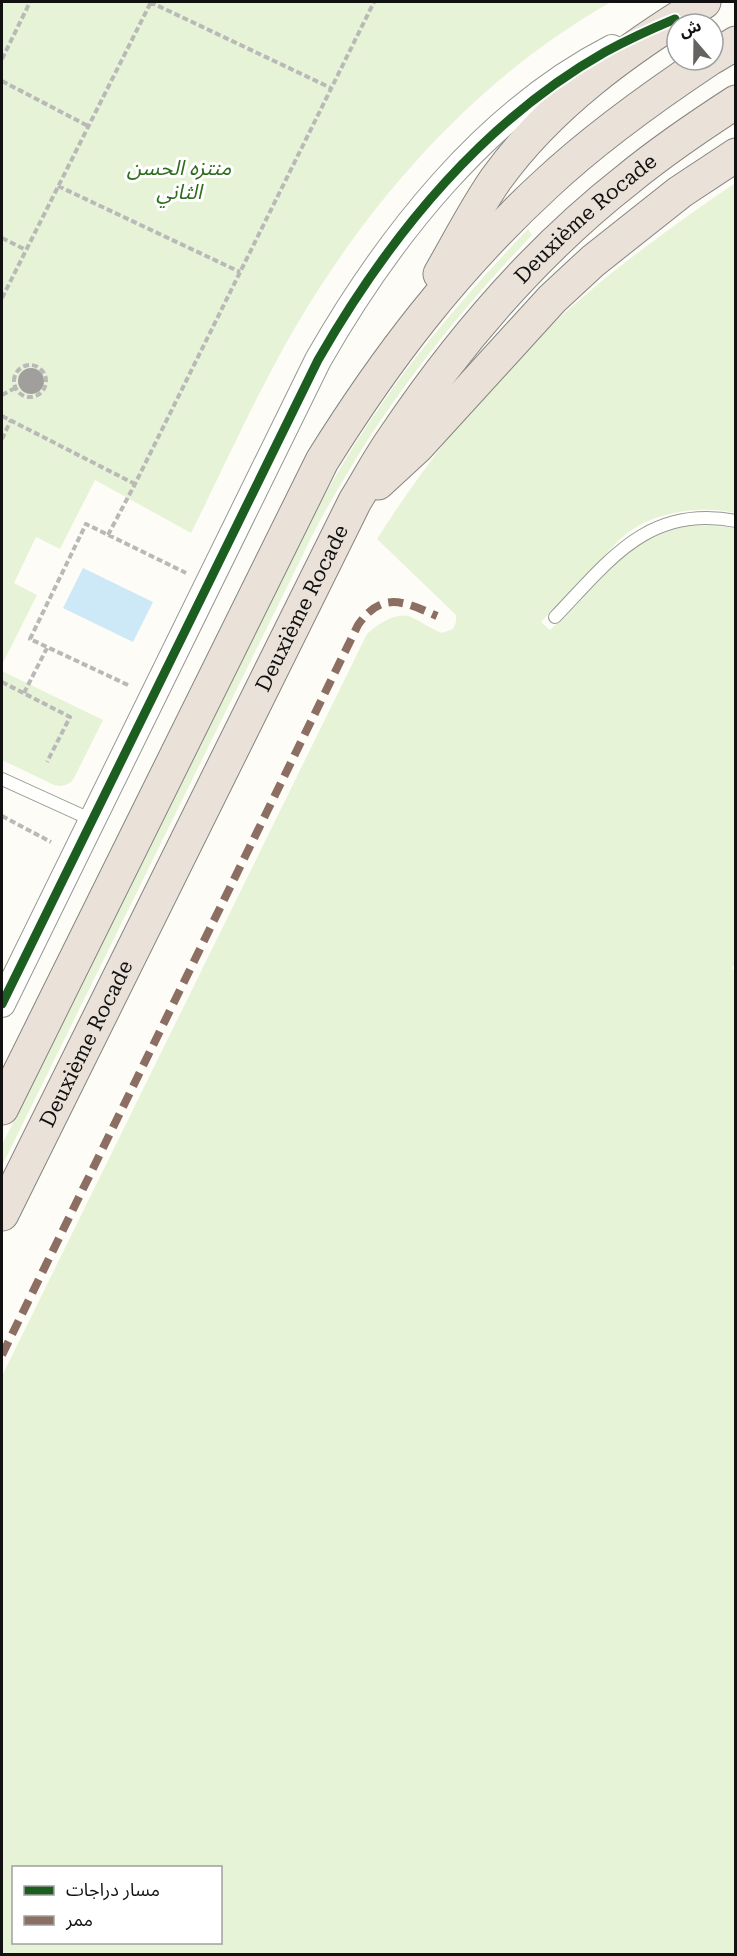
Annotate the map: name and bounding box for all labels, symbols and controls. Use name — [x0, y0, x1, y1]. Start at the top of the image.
north arrow — [665, 12, 725, 72]
text: ش — [676, 16, 704, 41]
street label: Deuxième Rocade — [509, 149, 661, 288]
park label: منتزه الحسن الثاني — [127, 156, 231, 208]
street label: Deuxième Rocade — [251, 521, 353, 695]
street label: Deuxième Rocade — [35, 957, 138, 1131]
legend — [12, 1866, 222, 1944]
text: مسار دراجات — [66, 1879, 160, 1901]
text: ممر — [65, 1909, 93, 1931]

